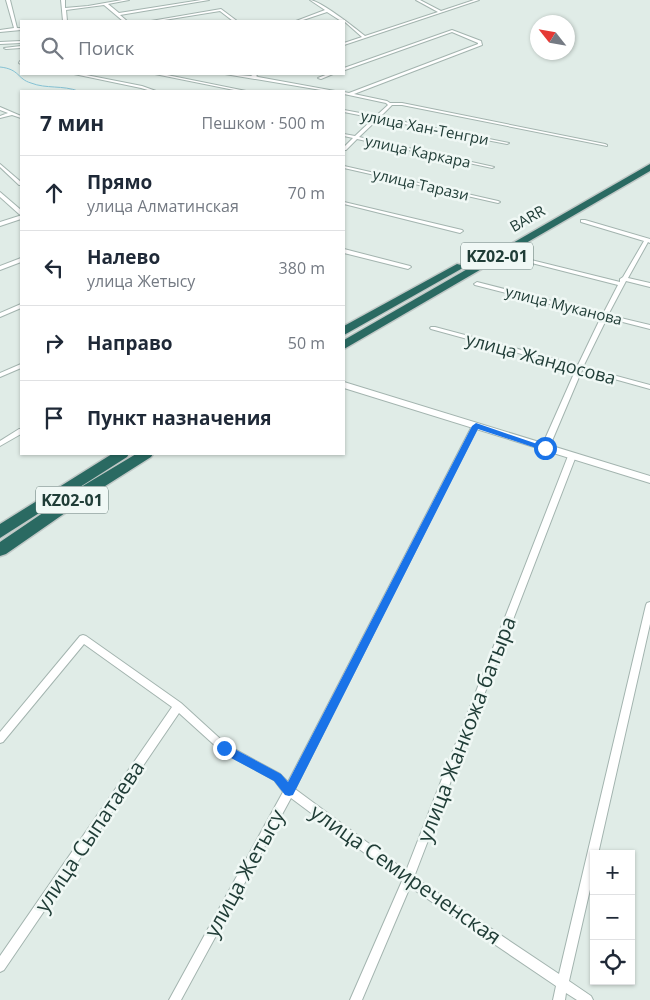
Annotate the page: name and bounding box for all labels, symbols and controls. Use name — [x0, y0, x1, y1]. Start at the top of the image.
north arrow — [530, 15, 575, 60]
search box — [20, 20, 345, 75]
icon: search — [38, 34, 66, 62]
text: Поиск — [78, 35, 134, 61]
street label: улица Хан-Тенгри — [359, 105, 491, 149]
text: 7 мин — [40, 109, 104, 137]
text: Пешком · 500 m — [202, 112, 325, 134]
street label: улица Каркара — [363, 130, 473, 172]
street label: улица Тарази — [371, 163, 471, 205]
text: Прямо — [87, 169, 152, 195]
icon: ahead — [40, 179, 68, 207]
text: 70 m — [288, 182, 325, 204]
text: улица Алматинская — [87, 195, 239, 217]
street label: BARR — [506, 200, 549, 236]
road number: KZ02-01 — [461, 242, 533, 270]
text: Налево — [87, 244, 160, 270]
icon: left — [40, 254, 68, 282]
text: 380 m — [279, 257, 325, 279]
text: улица Жетысу — [87, 270, 195, 292]
street label: улица Муканова — [503, 281, 625, 329]
street label: улица Жандосова — [463, 326, 619, 390]
icon: right — [40, 329, 68, 357]
text: Направо — [87, 330, 173, 356]
text: 50 m — [288, 332, 325, 354]
icon: arrive — [40, 404, 68, 432]
text: Пункт назначения — [87, 405, 272, 431]
route start — [534, 437, 557, 460]
road number: KZ02-01 — [36, 486, 108, 514]
street label: улица Жанкожа батыра — [410, 612, 522, 846]
route end — [213, 737, 236, 760]
street label: улица Сыпатаева — [28, 755, 150, 917]
street label: улица Семиреченская — [305, 798, 507, 950]
street label: улица Жетысу — [197, 804, 291, 942]
map controls — [590, 850, 635, 985]
button: + — [590, 850, 635, 895]
button: − — [590, 895, 635, 940]
button: locate — [590, 940, 635, 985]

